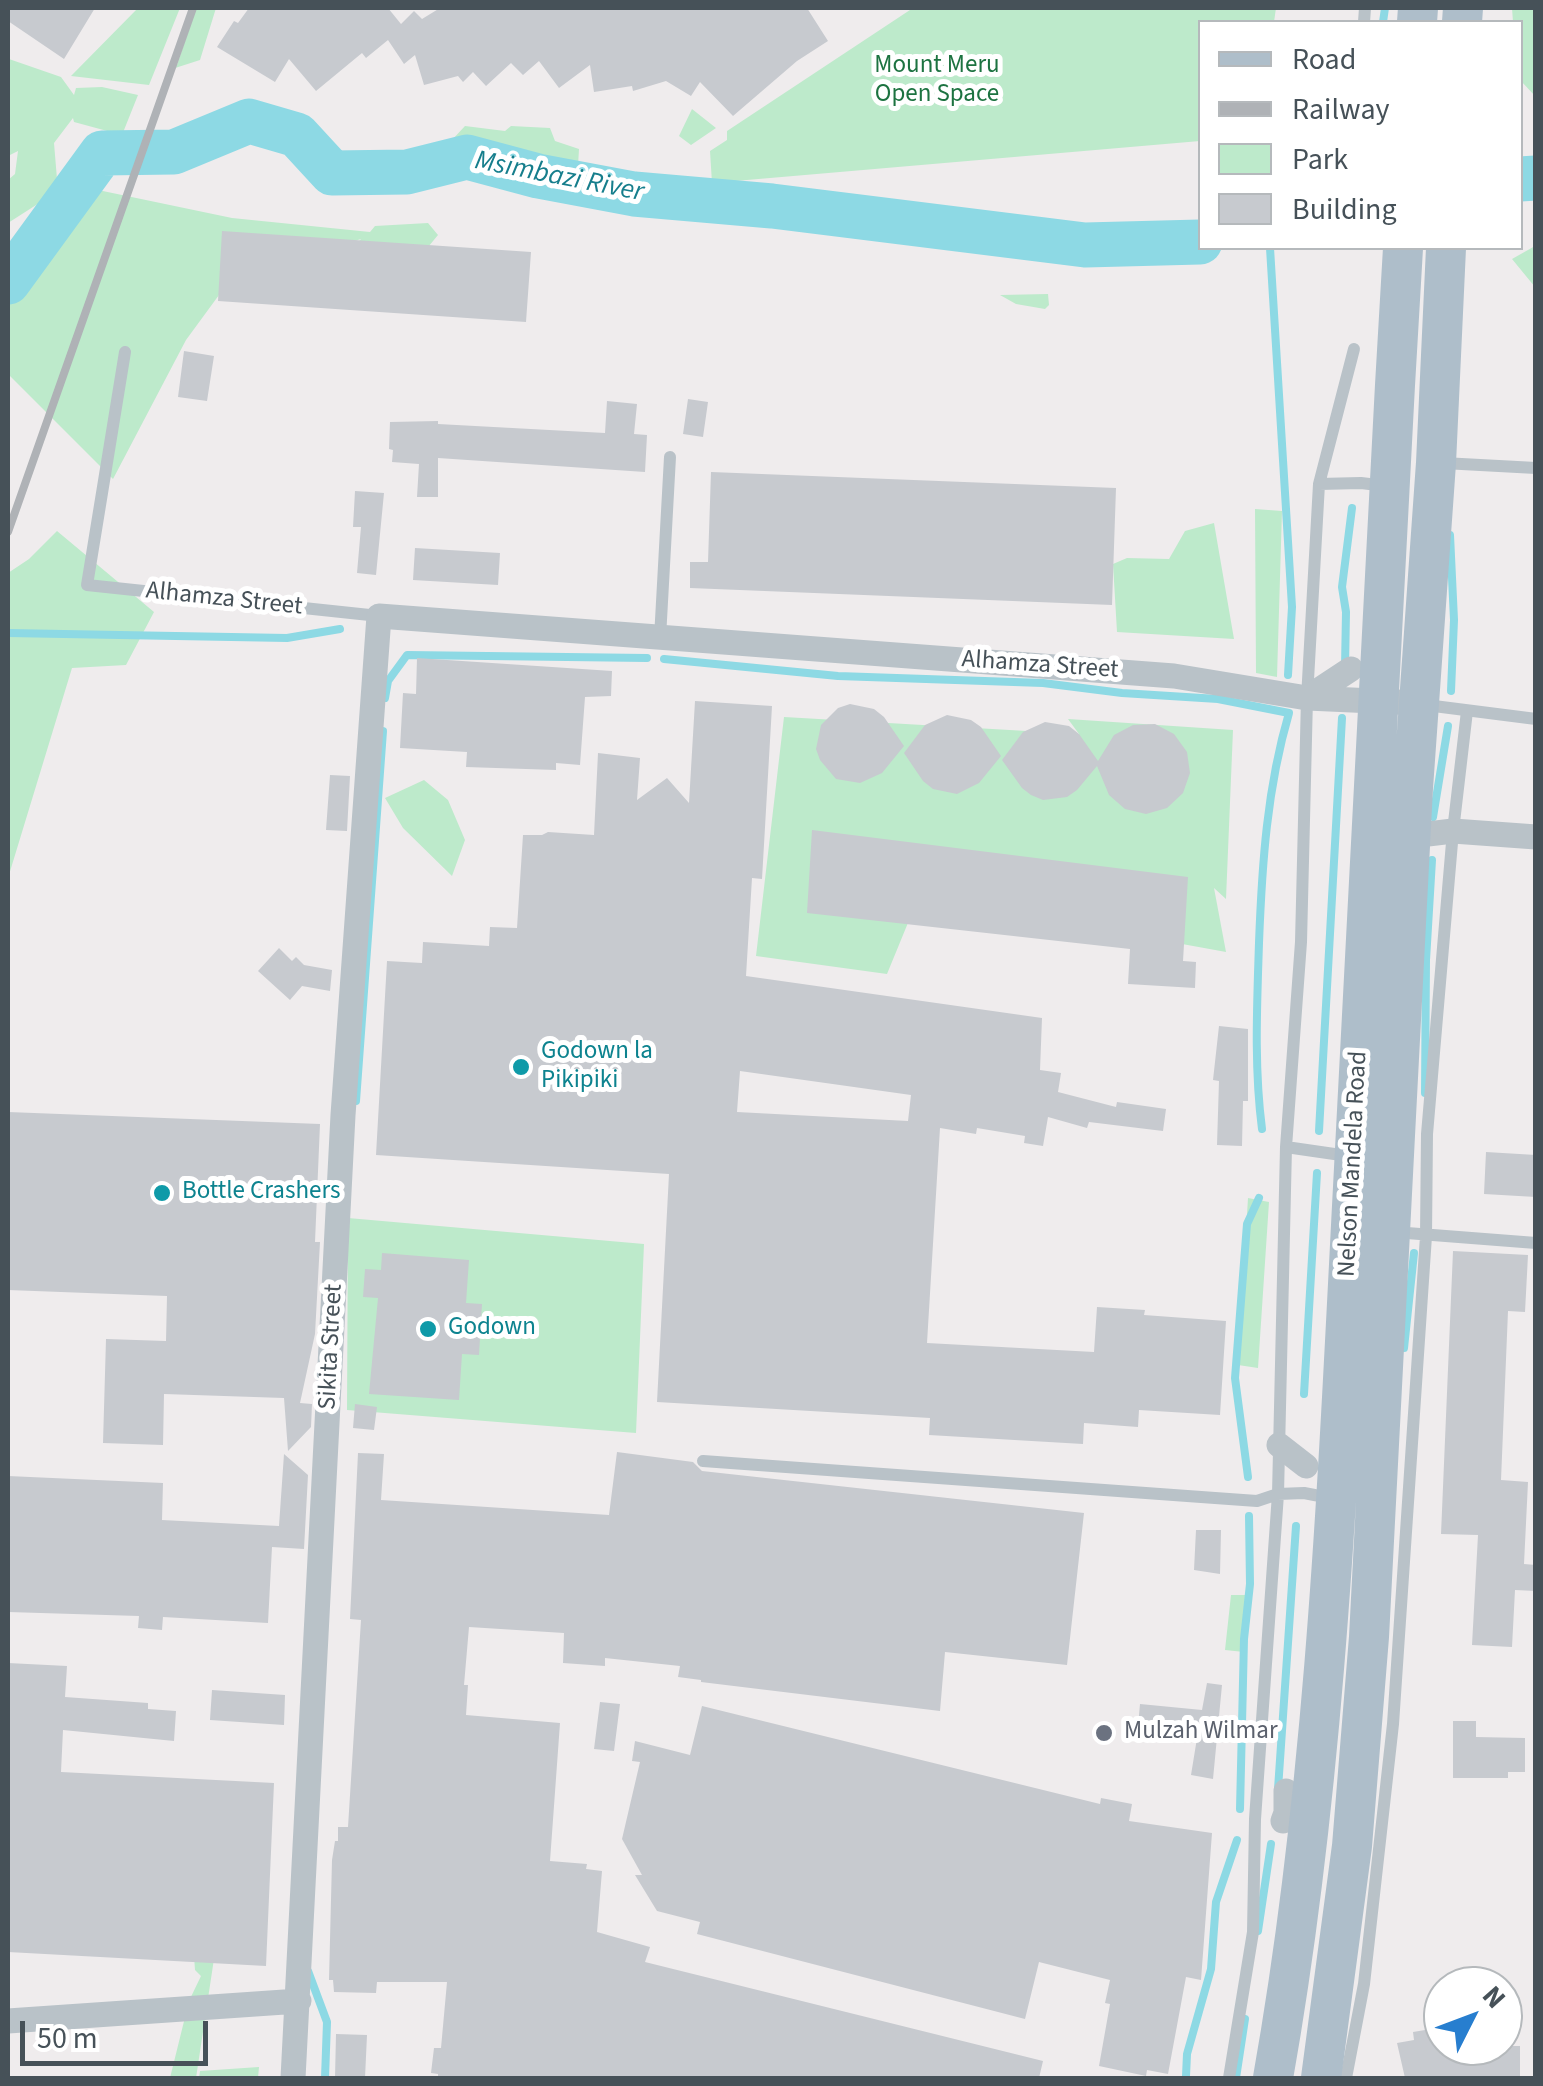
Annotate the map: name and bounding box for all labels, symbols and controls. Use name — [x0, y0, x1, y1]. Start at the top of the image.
legend — [1198, 20, 1523, 250]
text: Road — [1292, 38, 1356, 81]
park label: Mount Meru Open Space — [874, 52, 1000, 111]
text: Railway — [1292, 88, 1390, 131]
text: Park — [1292, 138, 1348, 181]
water label: Msimbazi River — [472, 145, 646, 211]
text: Building — [1292, 188, 1397, 231]
street label: Alhamza Street — [144, 577, 304, 623]
street label: Alhamza Street — [961, 646, 1119, 686]
place label: Godown la Pikipiki — [541, 1038, 653, 1097]
street label: Nelson Mandela Road — [1333, 1050, 1375, 1278]
marker: Godown la Pikipiki — [510, 1056, 532, 1078]
place label: Bottle Crashers — [182, 1178, 340, 1208]
marker: Bottle Crashers — [151, 1182, 173, 1204]
street label: Sikita Street — [314, 1283, 350, 1411]
place label: Godown — [448, 1314, 536, 1344]
marker: Godown — [417, 1318, 439, 1340]
place label: Mulzah Wilmar — [1124, 1718, 1278, 1748]
marker: Mulzah Wilmar — [1093, 1722, 1115, 1744]
north arrow — [1423, 1966, 1523, 2066]
text: N — [1473, 1977, 1515, 2018]
scale bar — [25, 2001, 212, 2063]
text: 50 m — [37, 2017, 98, 2060]

